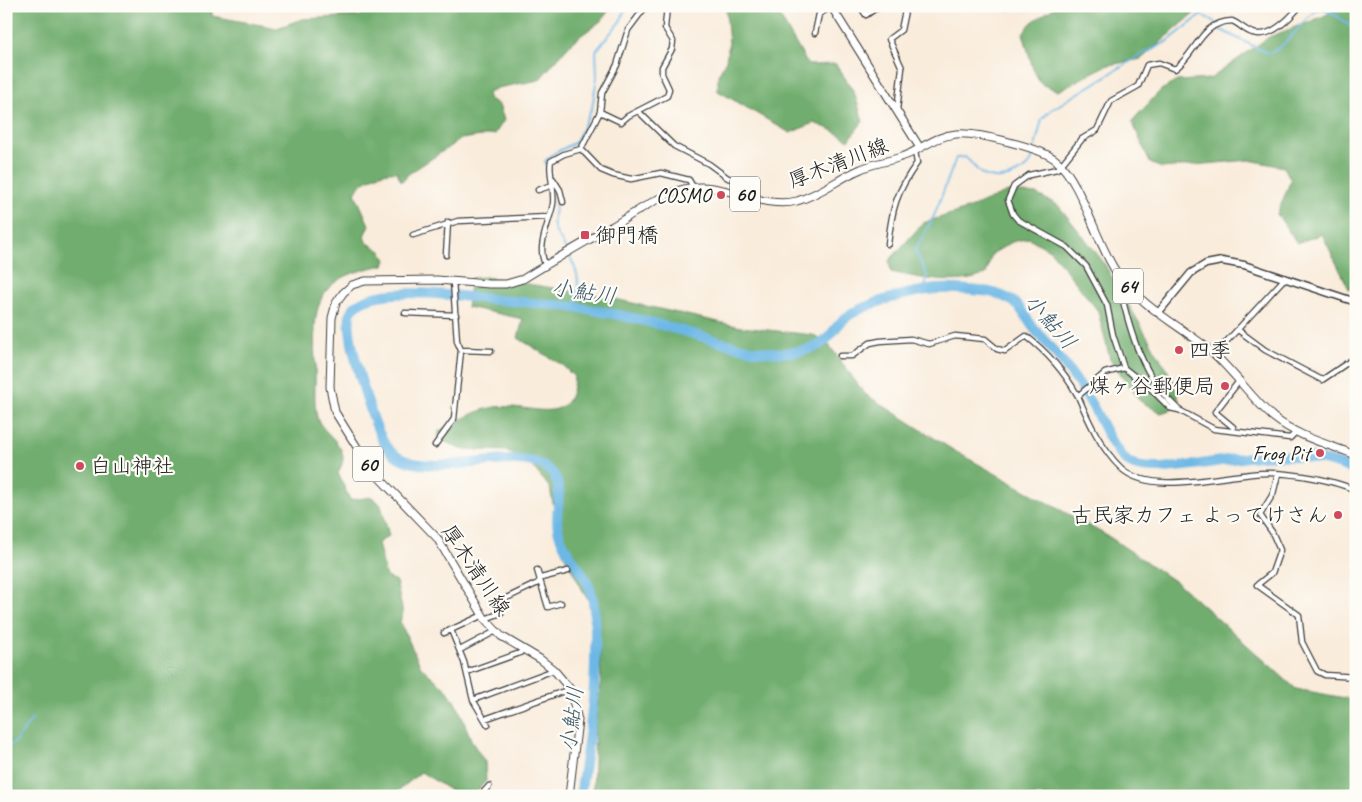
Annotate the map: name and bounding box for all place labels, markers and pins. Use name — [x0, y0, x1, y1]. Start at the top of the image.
place label: COSMO — [656, 182, 714, 208]
marker: COSMO — [715, 189, 727, 201]
place label: 御門橋 — [595, 222, 658, 248]
marker: 御門橋 — [579, 229, 591, 241]
place label: 四季 — [1189, 337, 1231, 363]
marker: 四季 — [1173, 344, 1185, 356]
place label: 煤ヶ谷郵便局 — [1089, 373, 1215, 399]
marker: 煤ヶ谷郵便局 — [1219, 380, 1231, 392]
place label: Frog Pit — [1252, 440, 1313, 466]
marker: Frog Pit — [1314, 447, 1326, 459]
place label: 白山神社 — [90, 453, 174, 479]
marker: 白山神社 — [74, 460, 86, 472]
place label: 古民家カフェ よってけさん — [1071, 502, 1328, 528]
marker: 古民家カフェ よってけさん — [1332, 509, 1344, 521]

